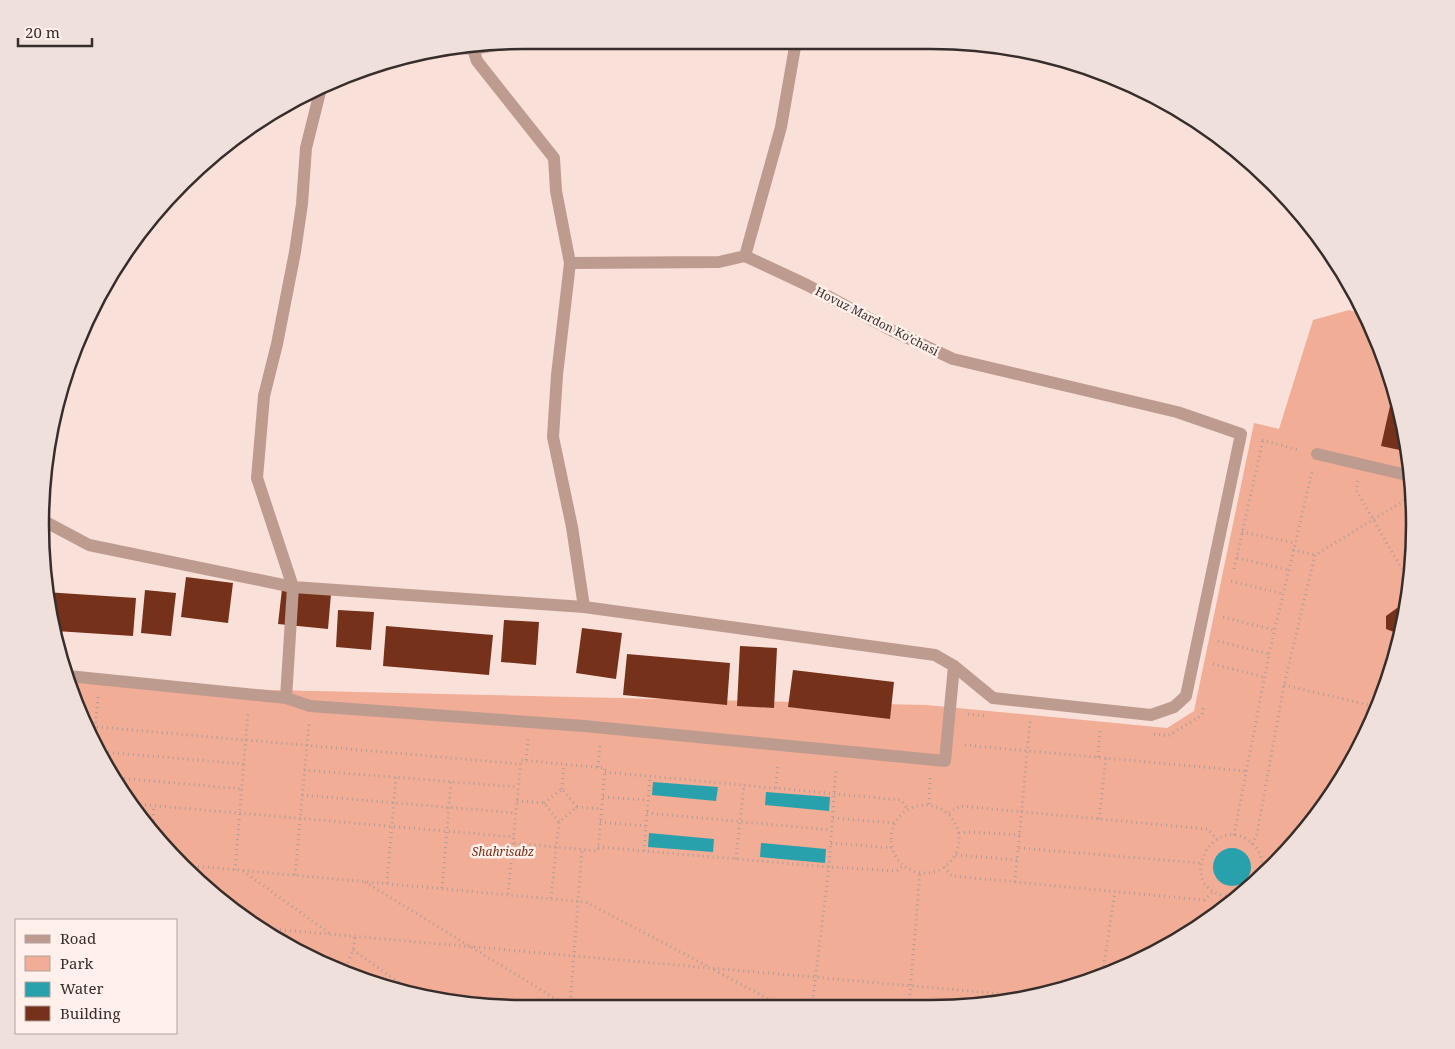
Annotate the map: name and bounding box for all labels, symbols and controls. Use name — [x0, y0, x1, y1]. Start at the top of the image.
scale bar — [18, 15, 91, 47]
text: 20 m — [25, 22, 60, 42]
street label: Hovuz Mardon Ko’chasi — [812, 283, 942, 360]
park label: Shahrisabz — [472, 843, 534, 860]
legend — [15, 919, 178, 1034]
text: Road — [60, 928, 96, 948]
text: Park — [60, 953, 94, 973]
text: Water — [60, 978, 103, 998]
text: Building — [60, 1003, 121, 1023]

